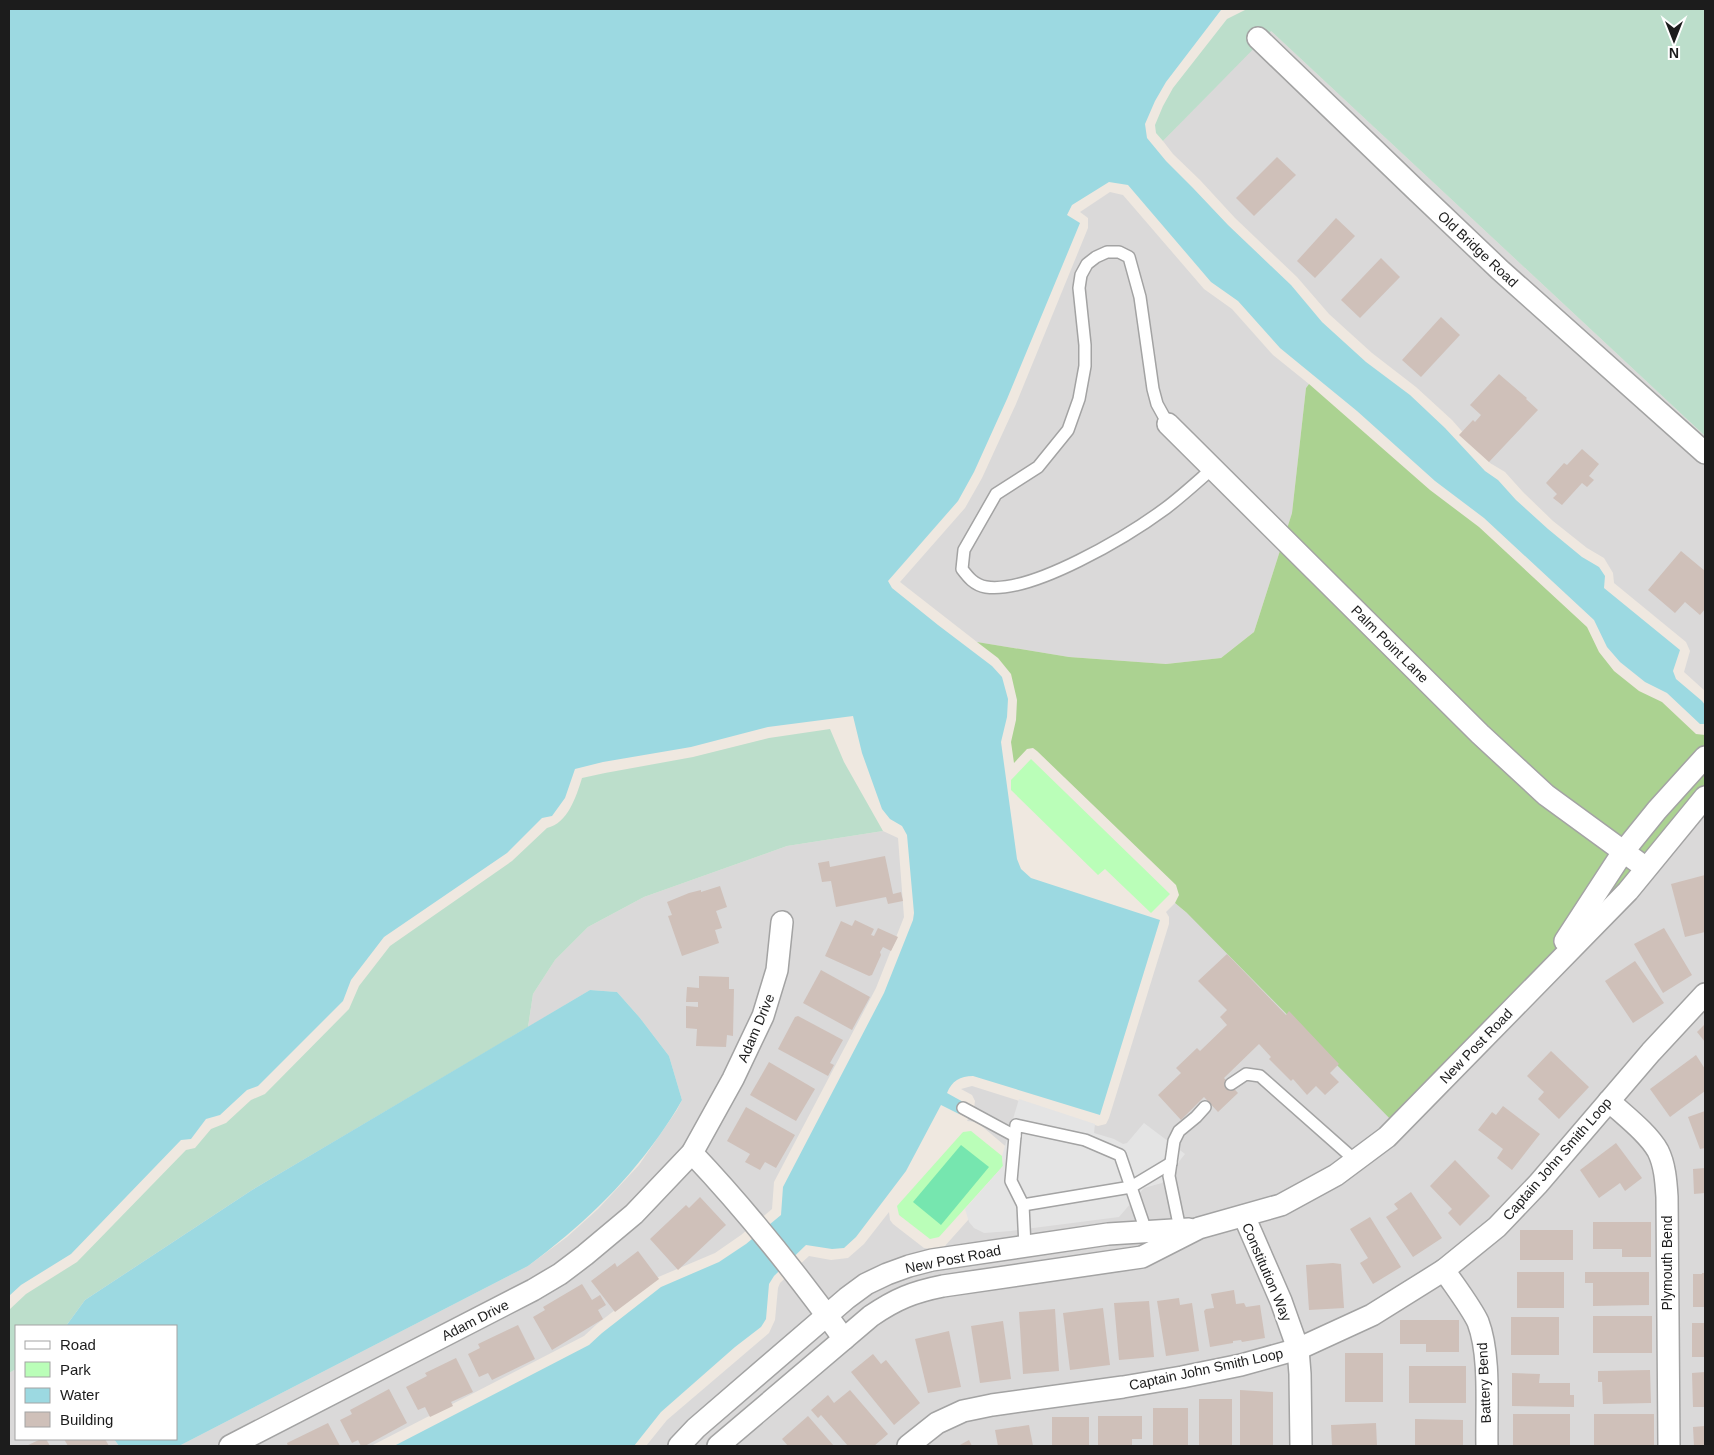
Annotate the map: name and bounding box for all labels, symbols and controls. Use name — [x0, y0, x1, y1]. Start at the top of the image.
north arrow — [1649, 15, 1699, 65]
text: N — [1669, 45, 1679, 61]
street label: Old Bridge Road — [1435, 208, 1521, 290]
street label: Palm Point Lane — [1348, 602, 1432, 686]
street label: Adam Drive — [734, 991, 778, 1065]
street label: New Post Road — [1436, 1005, 1516, 1087]
street label: Captain John Smith Loop — [1499, 1094, 1615, 1224]
street label: Plymouth Bend — [1659, 1216, 1675, 1310]
street label: Constitution Way — [1239, 1220, 1295, 1324]
street label: New Post Road — [904, 1242, 1002, 1276]
street label: Adam Drive — [439, 1296, 511, 1344]
legend — [15, 1325, 178, 1440]
text: Road — [60, 1336, 96, 1353]
street label: Battery Bend — [1474, 1342, 1494, 1424]
street label: Captain John Smith Loop — [1127, 1345, 1285, 1393]
text: Park — [60, 1361, 91, 1378]
text: Water — [60, 1386, 99, 1403]
text: Building — [60, 1411, 113, 1428]

